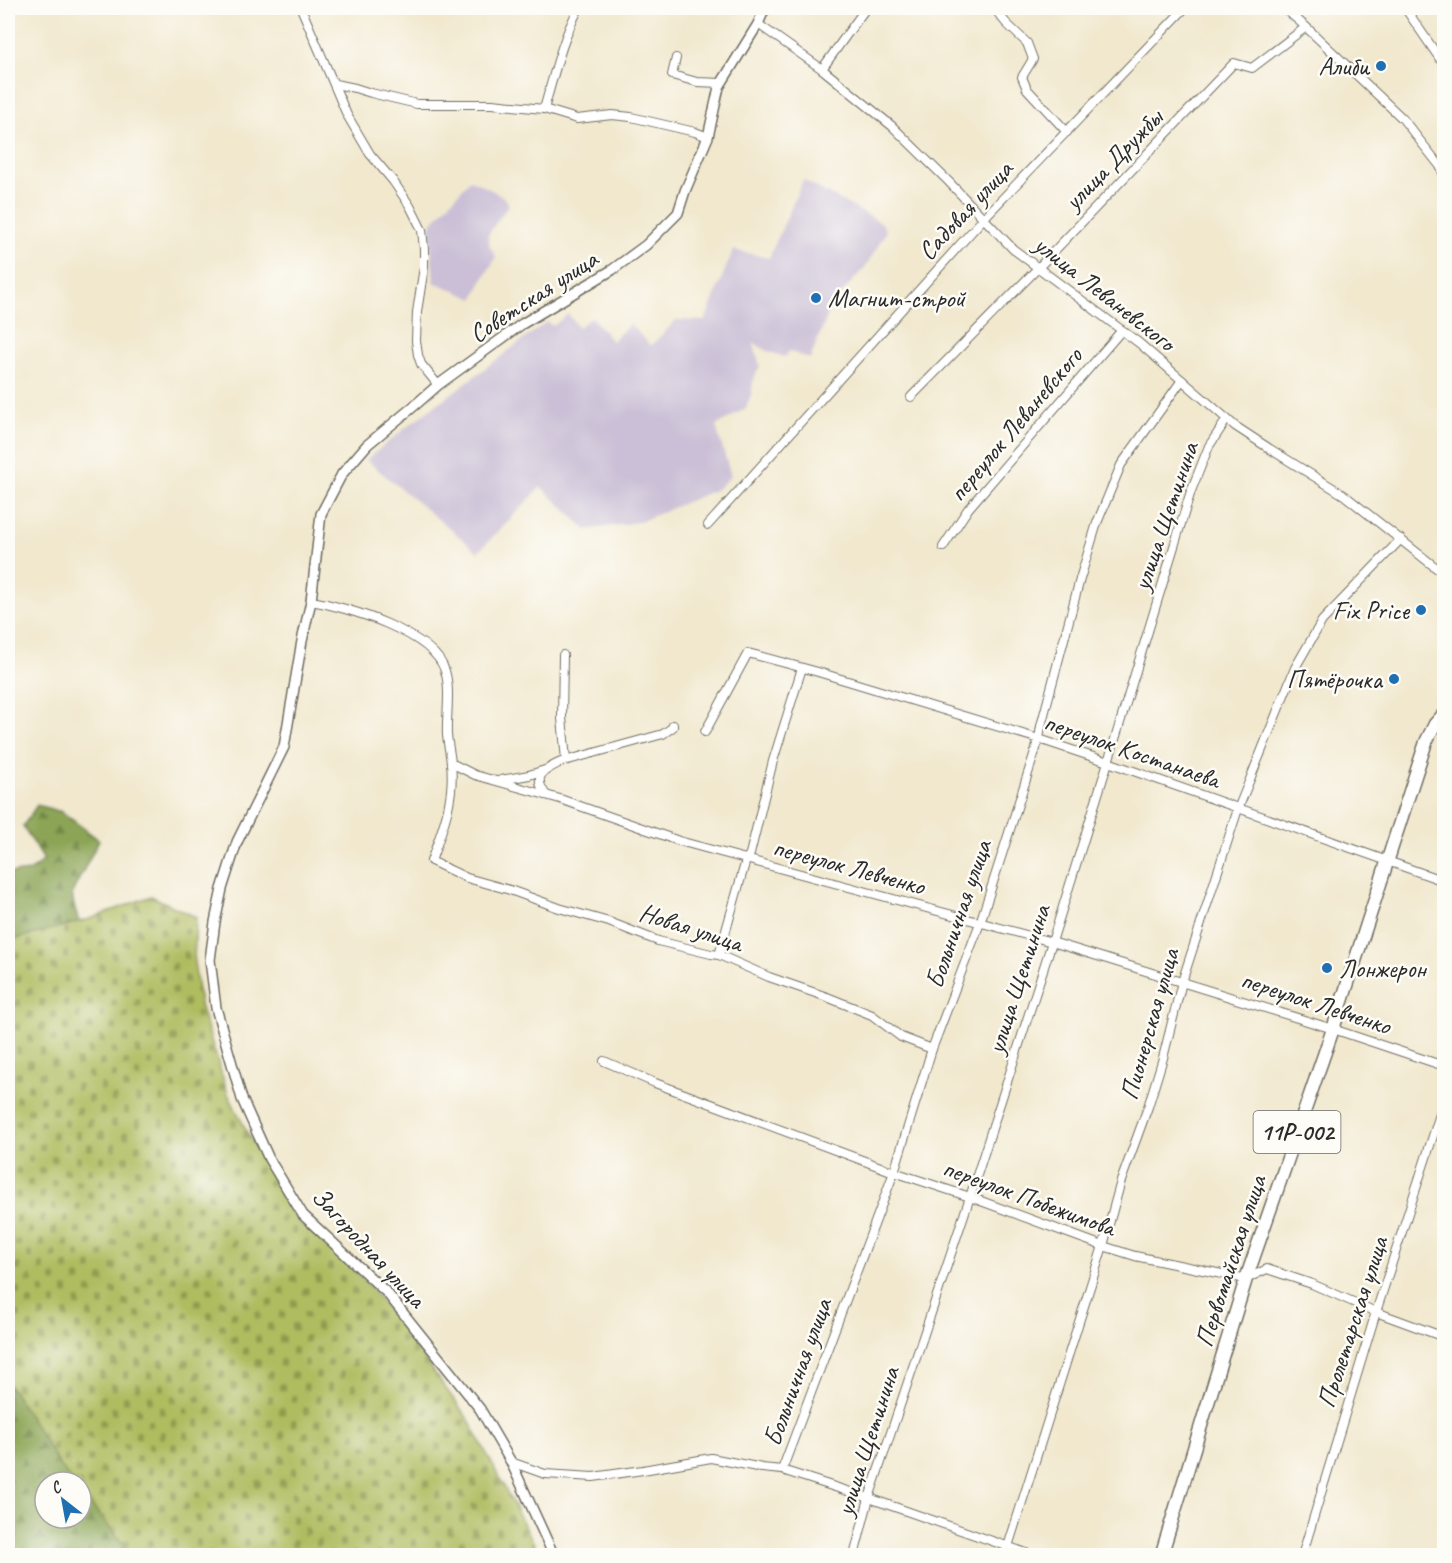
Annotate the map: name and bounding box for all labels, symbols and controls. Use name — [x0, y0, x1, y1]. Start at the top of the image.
place label: Алиби — [1319, 50, 1370, 83]
marker: Алиби — [1374, 59, 1388, 73]
street label: улица Дружбы — [1055, 100, 1171, 218]
street label: Садовая улица — [911, 152, 1021, 267]
street label: улица Леваневского — [1026, 227, 1184, 360]
street label: Советская улица — [463, 242, 605, 350]
place label: Магнит-строй — [828, 282, 967, 315]
marker: Магнит-строй — [809, 291, 823, 305]
street label: переулок Леваневского — [941, 339, 1091, 508]
street label: улица Щетинина — [1124, 436, 1207, 596]
place label: Fix Price — [1333, 594, 1411, 627]
marker: Fix Price — [1414, 603, 1428, 617]
place label: Пятёрочка — [1287, 663, 1384, 696]
marker: Пятёрочка — [1387, 672, 1401, 686]
street label: переулок Костанаева — [1040, 705, 1226, 797]
street label: переулок Левченко — [769, 830, 930, 903]
street label: Больничная улица — [918, 834, 1000, 993]
street label: Новая улица — [635, 895, 749, 960]
street label: улица Щетинина — [978, 899, 1059, 1060]
street label: Пионерская улица — [1112, 943, 1187, 1103]
place label: Лонжерон — [1339, 952, 1427, 985]
marker: Лонжерон — [1320, 961, 1334, 975]
street label: переулок Левченко — [1237, 963, 1397, 1043]
road number: 11Р-002 — [1254, 1111, 1340, 1153]
street label: переулок Побежимова — [938, 1151, 1122, 1245]
street label: Первомайская улица — [1187, 1170, 1274, 1351]
street label: Загородная улица — [304, 1180, 434, 1316]
street label: Пролетарская улица — [1309, 1231, 1396, 1412]
street label: Больничная улица — [756, 1292, 840, 1450]
street label: улица Щетинина — [827, 1361, 908, 1522]
north arrow — [33, 1470, 93, 1530]
text: С — [47, 1476, 66, 1499]

